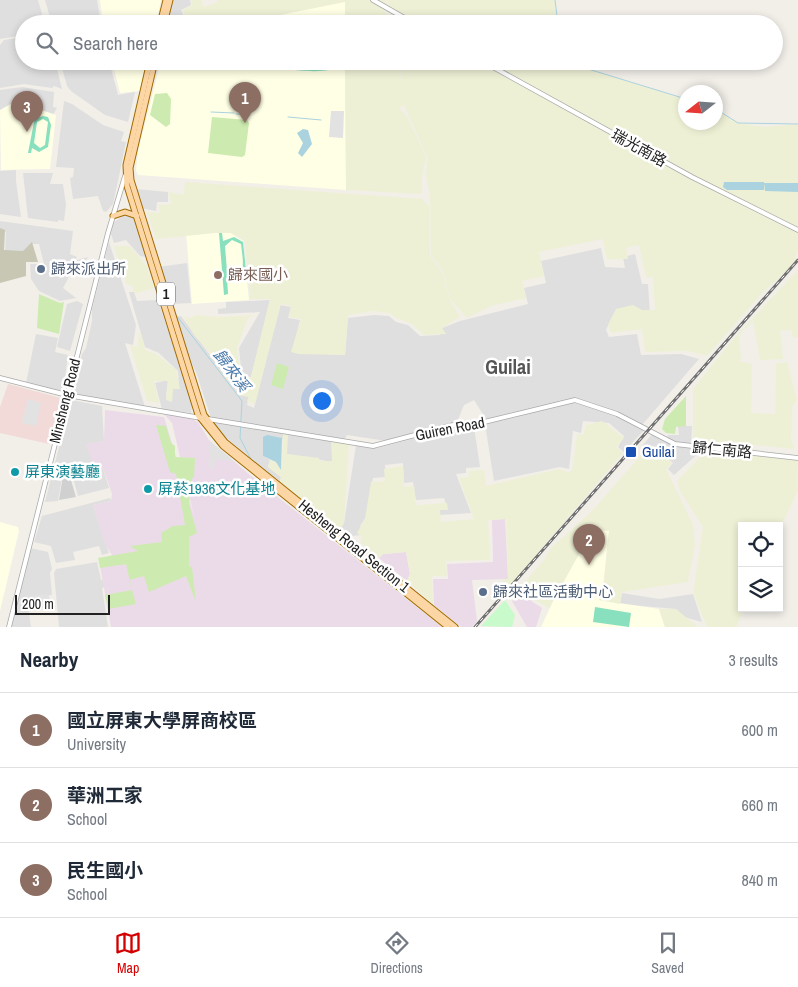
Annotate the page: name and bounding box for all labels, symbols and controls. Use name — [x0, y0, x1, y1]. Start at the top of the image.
search box — [15, 15, 783, 70]
icon: search — [33, 29, 61, 57]
text: Search here — [73, 30, 158, 56]
pin: 1 — [229, 82, 261, 123]
north arrow — [678, 85, 723, 130]
pin: 3 — [11, 91, 43, 132]
street label: 瑞光南路 — [608, 124, 671, 171]
place label: 歸來派出所 — [51, 258, 126, 279]
marker: 歸來派出所 — [35, 263, 47, 275]
place label: 歸來國小 — [228, 264, 288, 285]
marker: 歸來國小 — [212, 269, 224, 281]
road number: 1 — [157, 282, 175, 306]
water label: 歸來溪 — [209, 344, 256, 397]
district label: Guilai — [485, 353, 531, 380]
street label: Minsheng Road — [44, 356, 85, 446]
your location — [309, 388, 335, 414]
street label: Guiren Road — [413, 411, 486, 446]
street label: 歸仁南路 — [691, 436, 753, 463]
place label: Guilai — [642, 441, 675, 462]
marker: Guilai — [624, 445, 638, 459]
place label: 屏東演藝廳 — [25, 461, 100, 482]
marker: 屏東演藝廳 — [9, 466, 21, 478]
place label: 屏菸1936文化基地 — [158, 478, 275, 499]
marker: 屏菸1936文化基地 — [142, 483, 154, 495]
street label: Hesheng Road Section 1 — [294, 494, 414, 597]
map controls — [738, 522, 783, 612]
button: locate — [738, 522, 783, 567]
pin: 2 — [573, 524, 605, 565]
button: layers — [738, 567, 783, 612]
place label: 歸來社區活動中心 — [493, 581, 613, 602]
marker: 歸來社區活動中心 — [477, 586, 489, 598]
scale bar — [15, 592, 110, 615]
text: 200 m — [22, 595, 54, 613]
text: Nearby — [20, 645, 78, 674]
text: 3 results — [728, 649, 778, 671]
text: 國立屏東大學屏商校區 — [67, 707, 257, 733]
text: 1 — [32, 719, 40, 741]
text: 600 m — [742, 719, 778, 741]
text: University — [67, 733, 126, 755]
text: 華洲工家 — [67, 782, 143, 808]
text: 2 — [32, 794, 40, 816]
text: 660 m — [742, 794, 778, 816]
text: School — [67, 808, 107, 830]
text: 民生國小 — [67, 857, 143, 883]
text: 3 — [32, 869, 40, 891]
text: 840 m — [742, 869, 778, 891]
text: School — [67, 883, 107, 905]
tab: Map — [114, 929, 142, 977]
tab: Directions — [371, 929, 423, 977]
tab: Saved — [651, 929, 684, 977]

